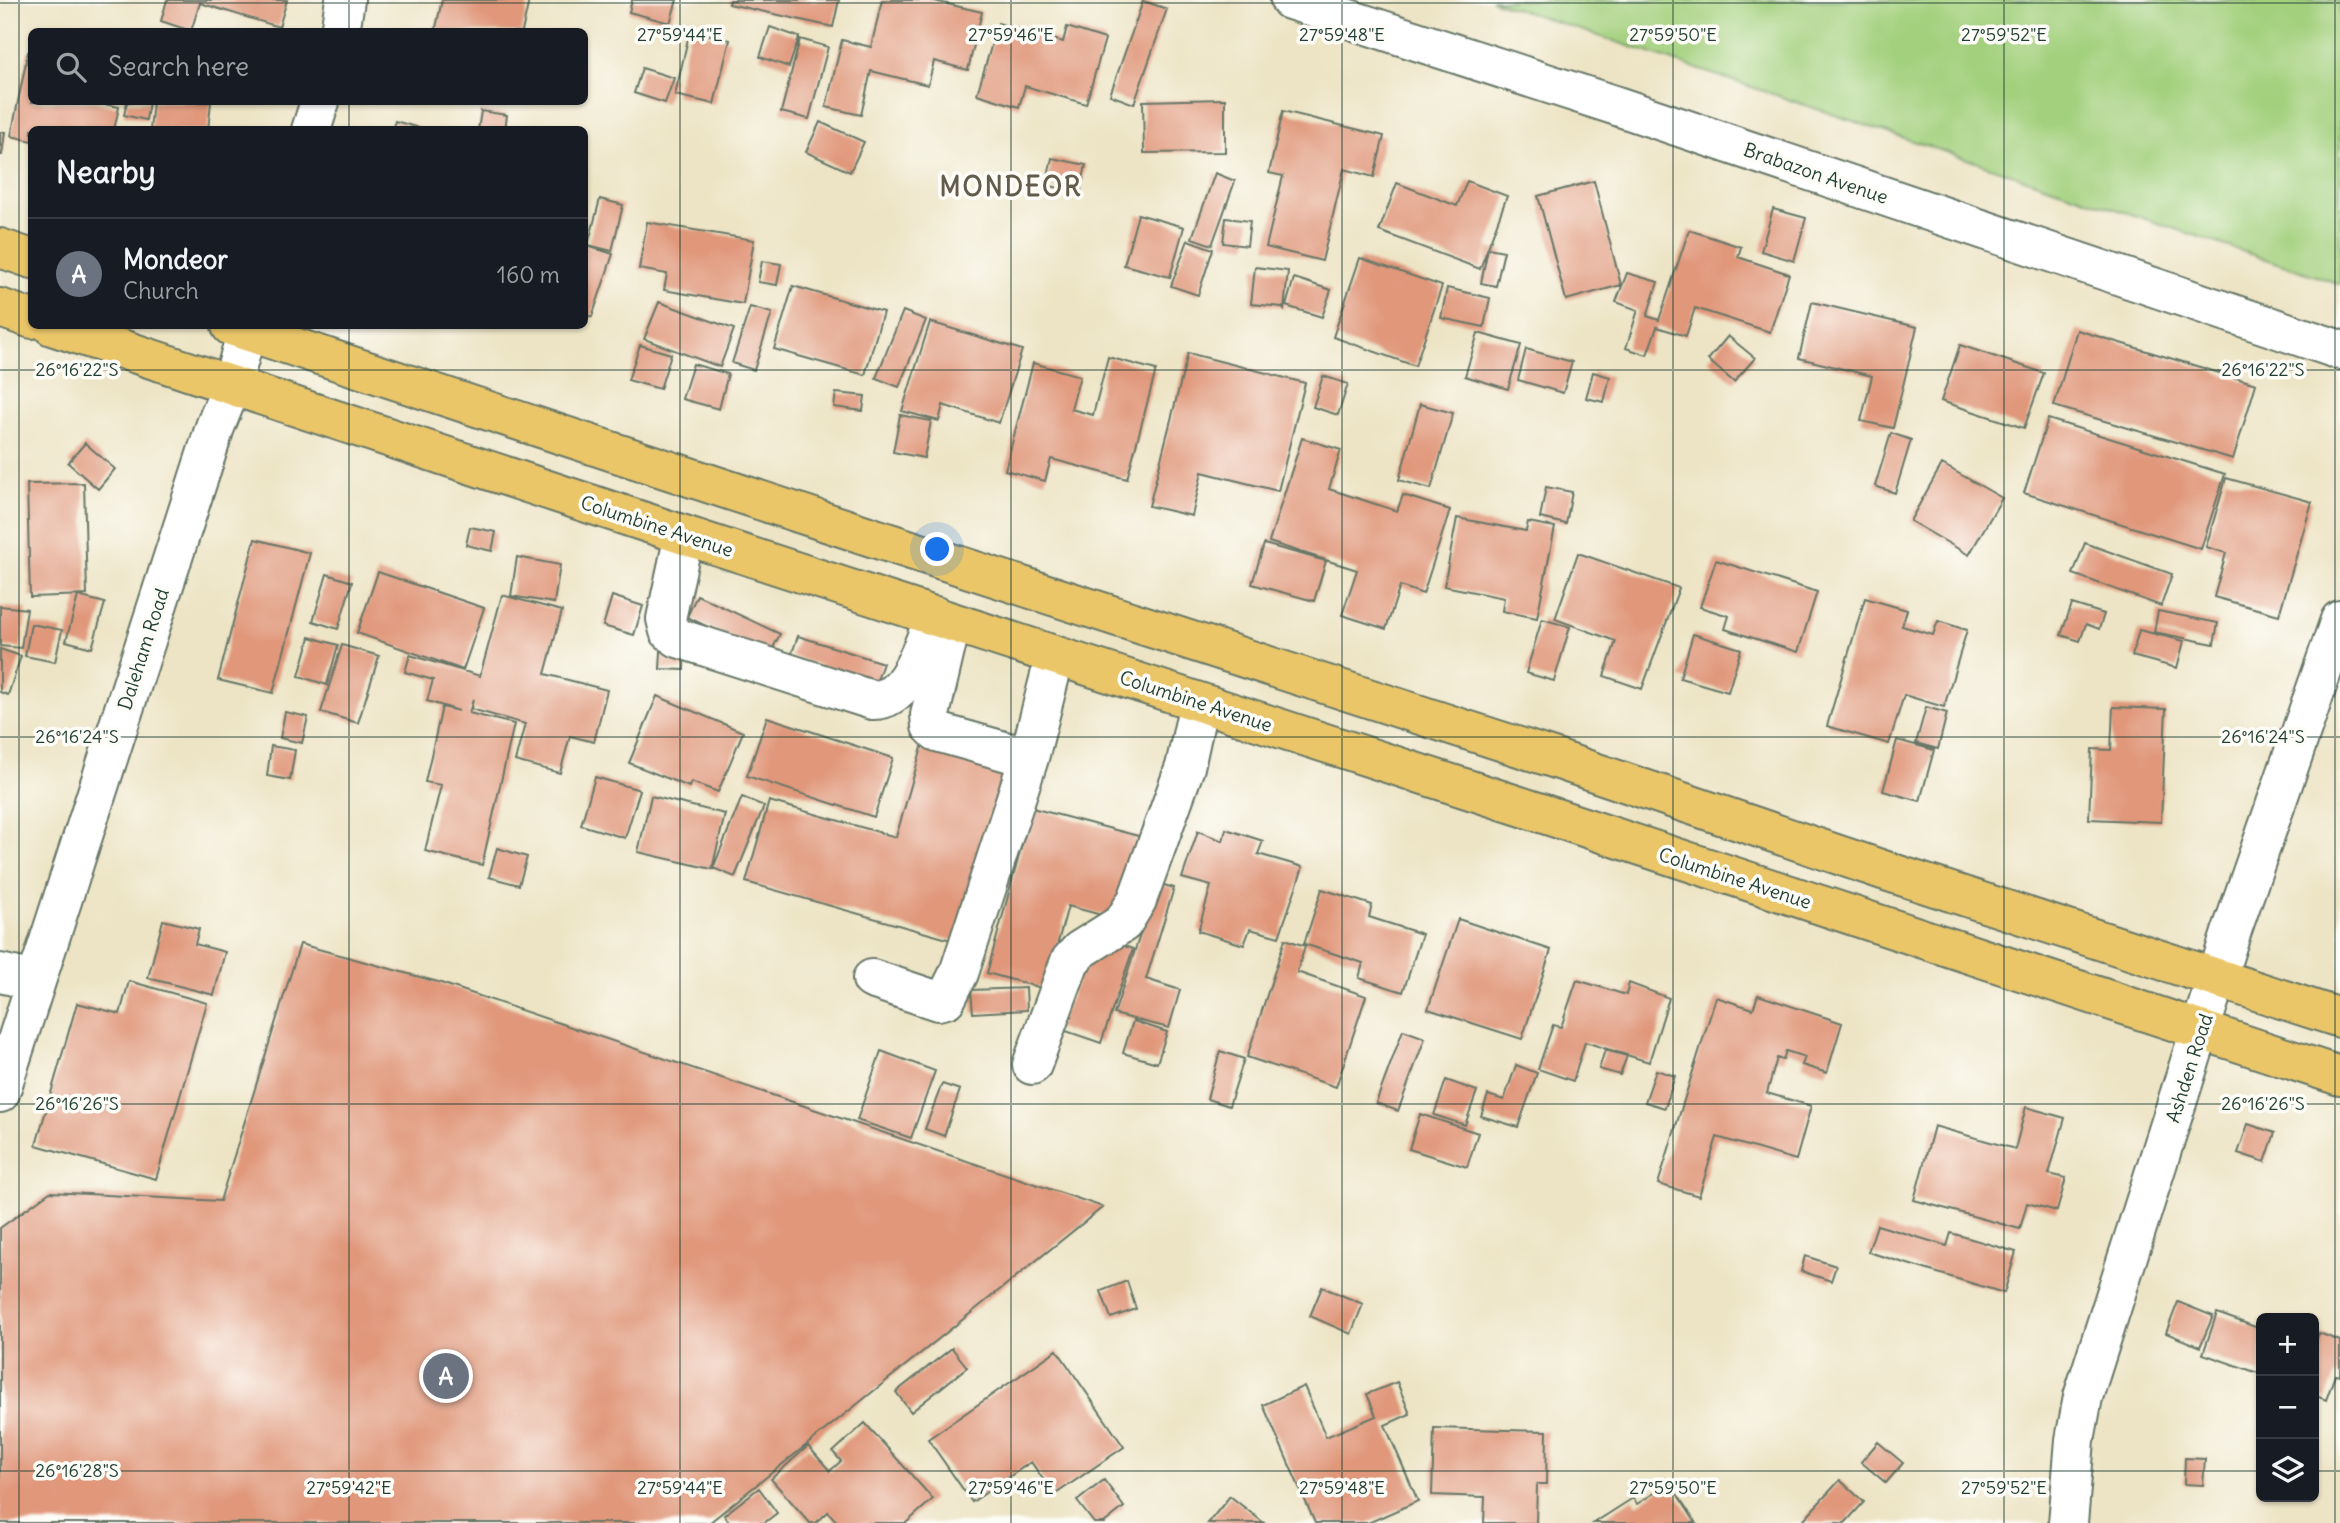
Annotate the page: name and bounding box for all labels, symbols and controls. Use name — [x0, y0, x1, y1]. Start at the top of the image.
text: 27°59'44"E — [637, 23, 723, 46]
text: 27°59'46"E — [968, 23, 1054, 46]
text: 27°59'48"E — [1299, 23, 1385, 46]
text: 27°59'50"E — [1629, 23, 1717, 46]
text: 27°59'52"E — [1961, 23, 2047, 46]
search box — [28, 28, 588, 105]
icon: search — [52, 48, 90, 86]
text: Search here — [108, 50, 249, 83]
street label: Brabazon Avenue — [1741, 137, 1891, 209]
text: Nearby — [56, 153, 156, 191]
district label: MONDEOR — [939, 170, 1083, 203]
text: Mondeor — [123, 243, 228, 276]
text: A — [72, 260, 86, 289]
text: 160 m — [497, 260, 560, 289]
text: Church — [123, 276, 199, 305]
text: 26°16'22"S — [35, 358, 119, 381]
text: 26°16'22"S — [2221, 358, 2305, 381]
street label: Columbine Avenue — [578, 490, 736, 562]
your location — [920, 532, 954, 566]
street label: Daleham Road — [112, 585, 174, 713]
street label: Columbine Avenue — [1117, 665, 1275, 737]
text: 26°16'24"S — [35, 725, 119, 748]
text: 26°16'24"S — [2221, 725, 2305, 748]
street label: Columbine Avenue — [1656, 842, 1814, 914]
street label: Ashden Road — [2160, 1010, 2218, 1126]
text: 26°16'26"S — [35, 1092, 119, 1115]
text: 26°16'26"S — [2221, 1092, 2305, 1115]
map controls — [2256, 1313, 2319, 1502]
button: + — [2256, 1313, 2319, 1376]
pin: A — [423, 1350, 469, 1402]
button: − — [2256, 1376, 2319, 1439]
button: layers — [2256, 1439, 2319, 1502]
text: 26°16'28"S — [35, 1459, 119, 1482]
text: 27°59'42"E — [306, 1476, 392, 1499]
text: 27°59'44"E — [637, 1476, 723, 1499]
text: 27°59'46"E — [968, 1476, 1054, 1499]
text: 27°59'48"E — [1299, 1476, 1385, 1499]
text: 27°59'50"E — [1629, 1476, 1717, 1499]
text: 27°59'52"E — [1961, 1476, 2047, 1499]

